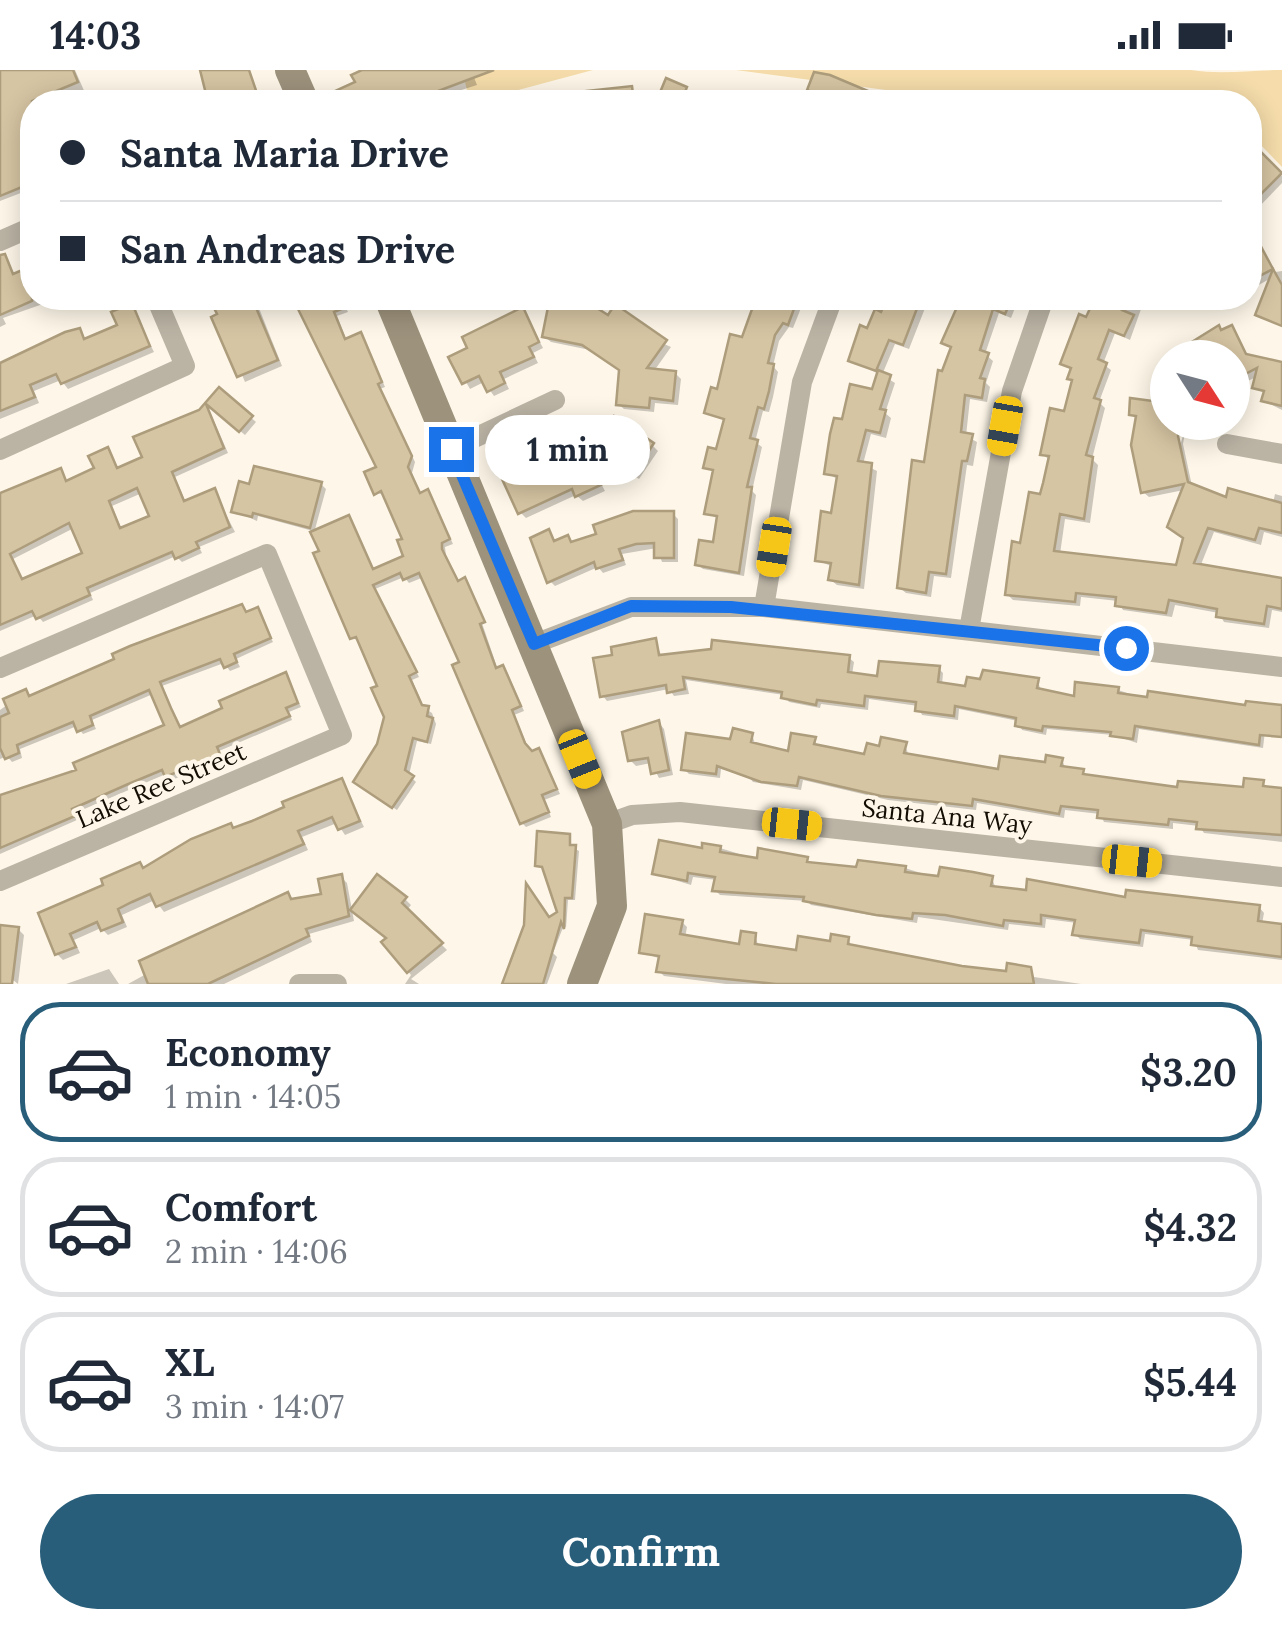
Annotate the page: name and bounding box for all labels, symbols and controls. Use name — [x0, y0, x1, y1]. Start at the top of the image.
text: 14:03 — [50, 11, 141, 59]
text: Santa Maria Drive — [120, 129, 449, 177]
text: San Andreas Drive — [120, 225, 455, 273]
north arrow — [1150, 340, 1250, 440]
map controls — [1150, 340, 1250, 440]
car — [985, 394, 1025, 458]
callout: 1 min — [486, 414, 651, 484]
route end — [429, 427, 474, 472]
text: 1 min — [527, 429, 608, 470]
car — [754, 515, 794, 579]
route start — [1104, 626, 1149, 671]
car — [555, 726, 605, 792]
street label: Lake Ree Street — [71, 735, 251, 835]
street label: Santa Ana Way — [860, 791, 1035, 841]
car — [761, 806, 823, 842]
car — [1101, 843, 1163, 879]
icon: car — [45, 1027, 135, 1117]
text: Economy — [165, 1028, 331, 1076]
text: $3.20 — [1140, 1048, 1237, 1096]
text: 1 min · 14:05 — [165, 1076, 341, 1117]
icon: car — [45, 1182, 135, 1272]
text: Comfort — [165, 1183, 317, 1231]
text: $4.32 — [1143, 1203, 1237, 1251]
text: 2 min · 14:06 — [165, 1231, 348, 1272]
icon: car — [45, 1337, 135, 1427]
text: XL — [165, 1338, 215, 1386]
text: $5.44 — [1143, 1358, 1237, 1406]
text: 3 min · 14:07 — [165, 1386, 344, 1427]
button: Confirm — [40, 1494, 1242, 1609]

